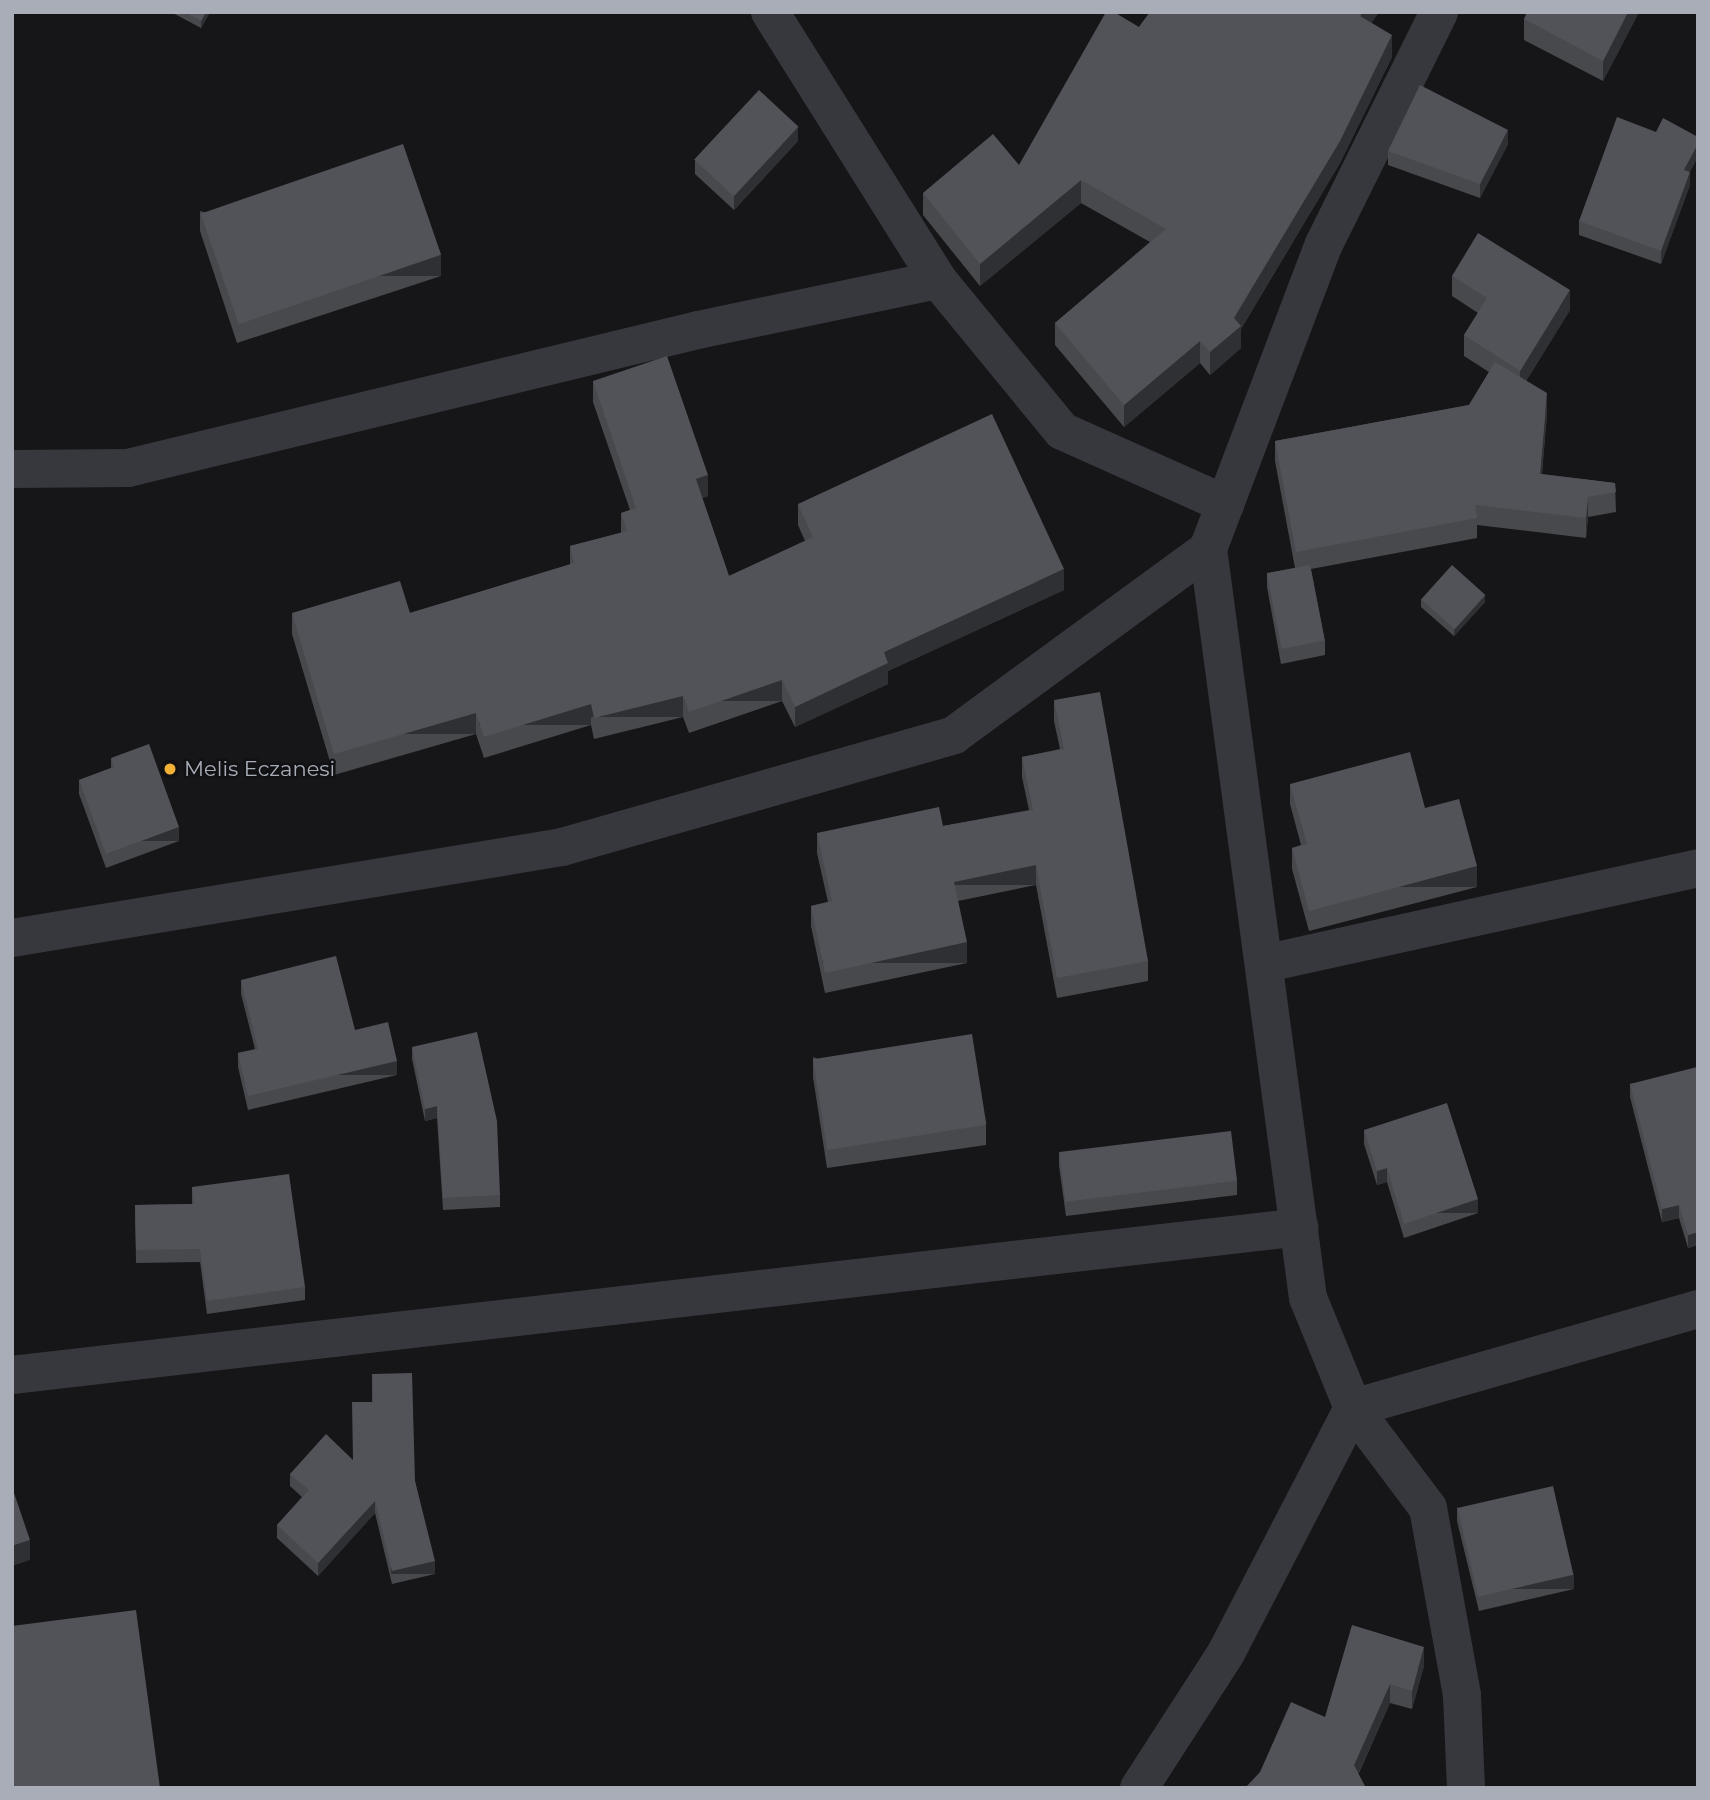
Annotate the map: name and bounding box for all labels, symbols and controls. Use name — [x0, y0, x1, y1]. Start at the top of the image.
place label: Melis Eczanesi — [184, 756, 335, 782]
marker: Melis Eczanesi — [162, 761, 178, 777]

